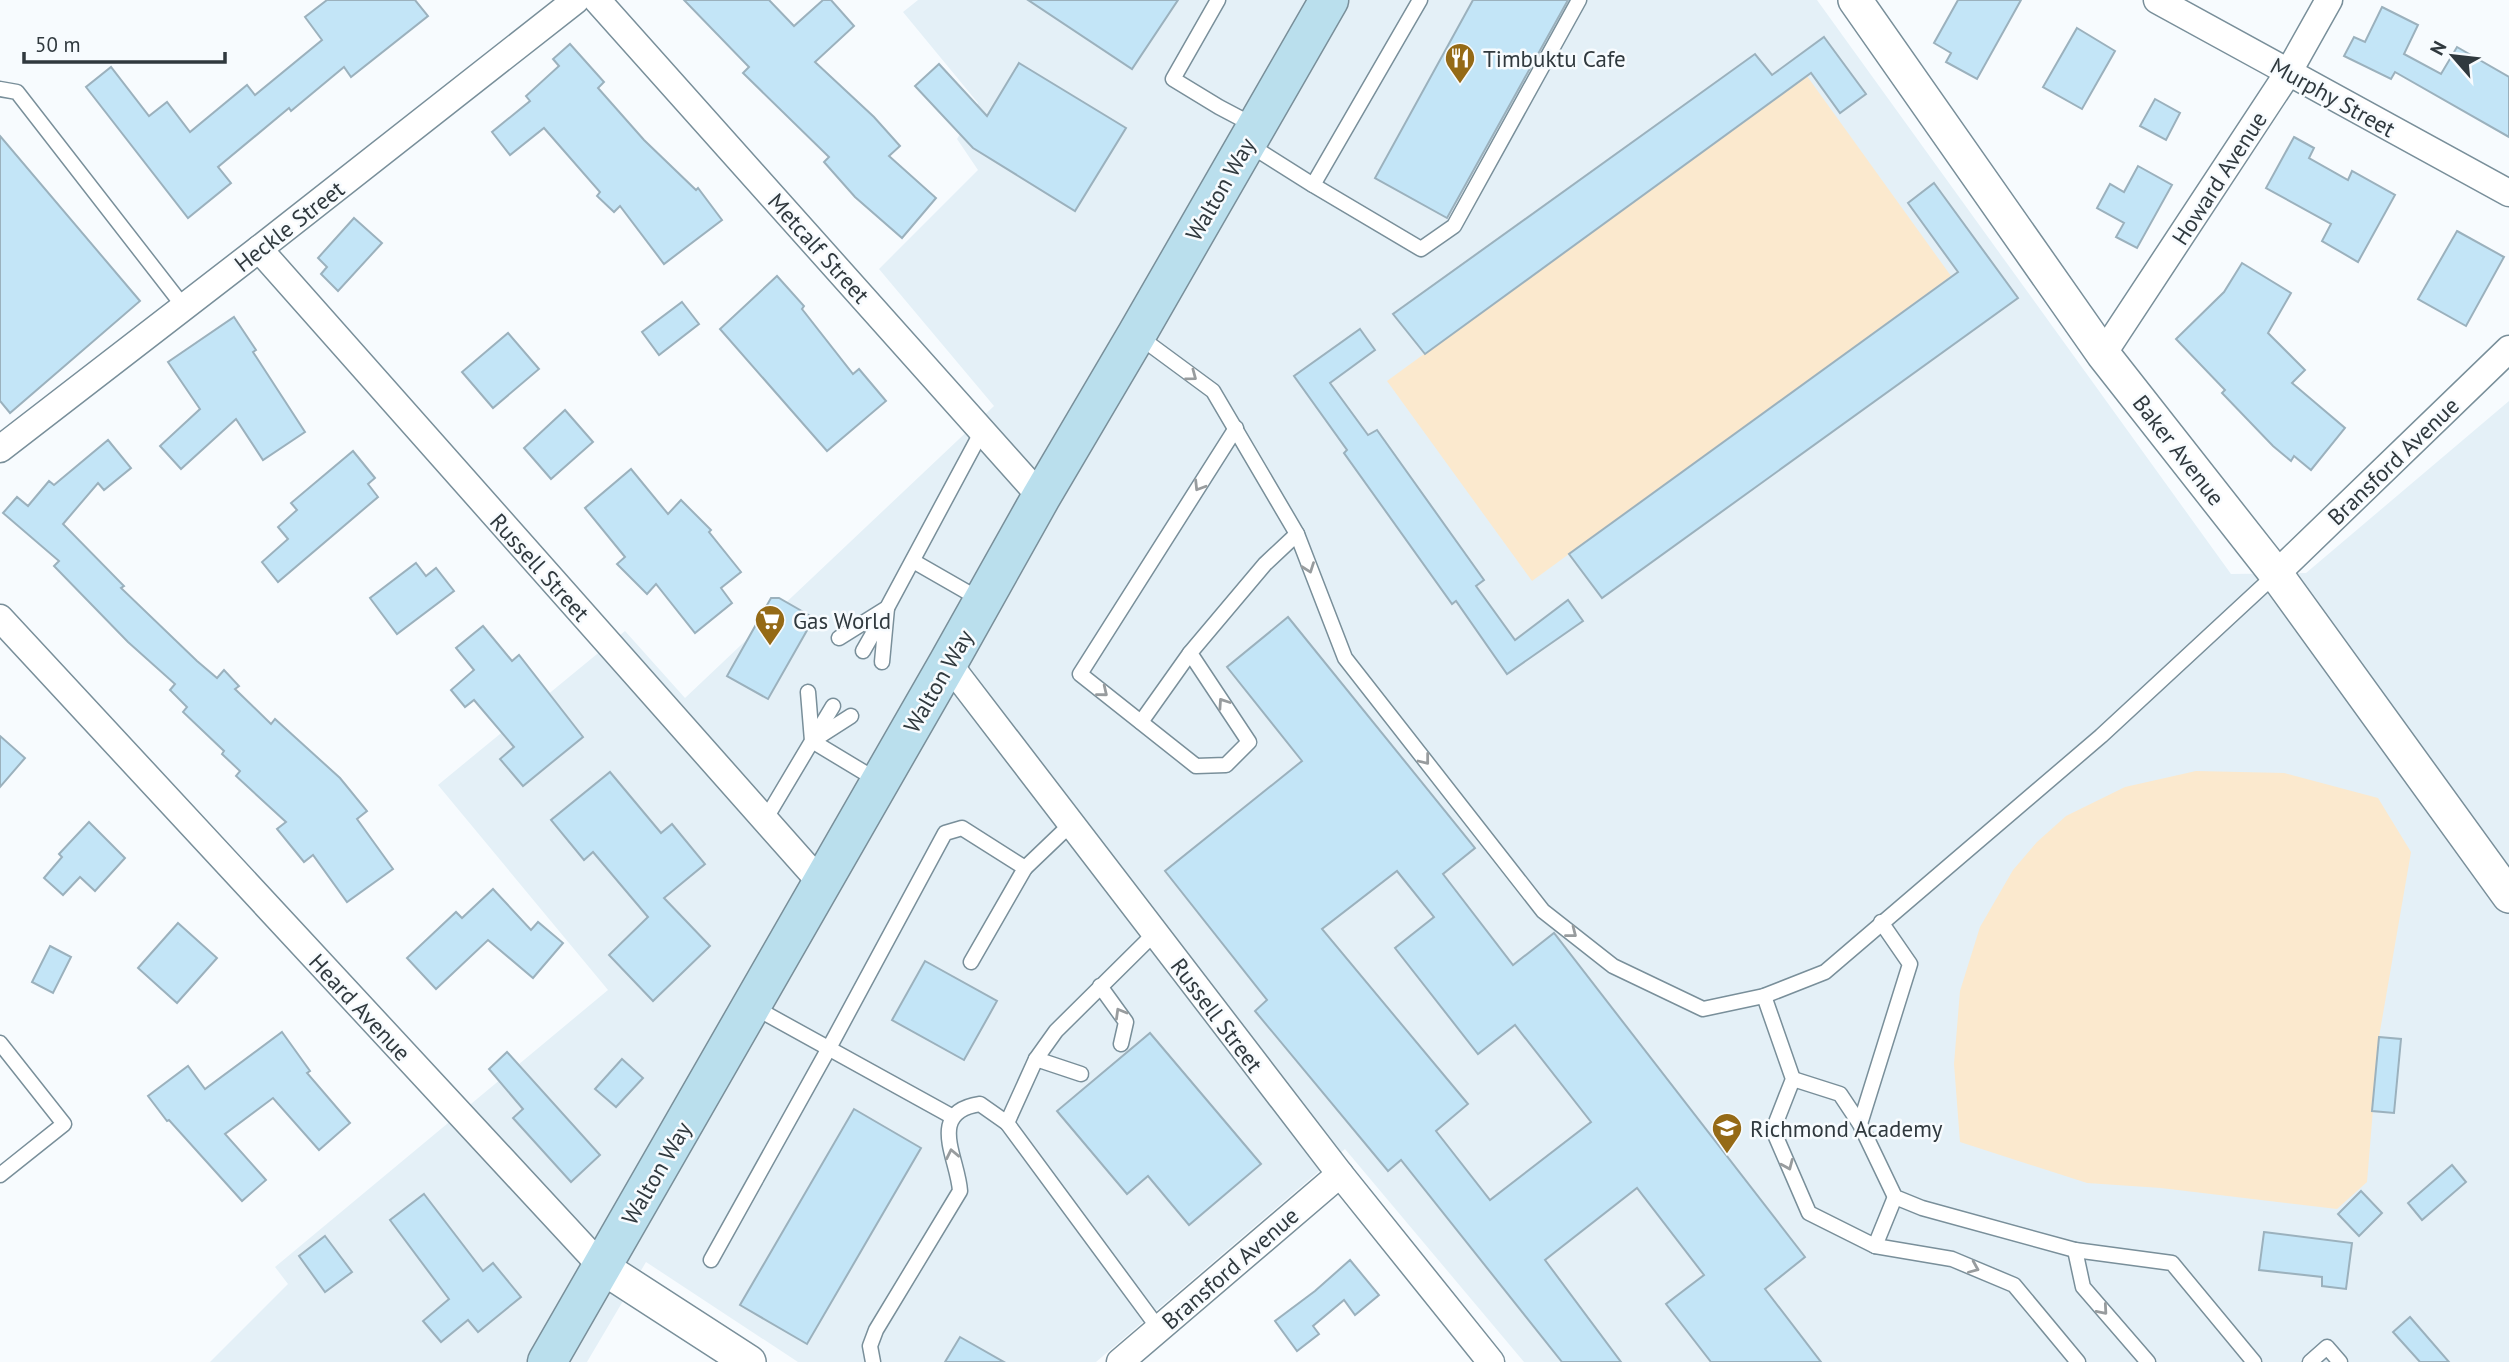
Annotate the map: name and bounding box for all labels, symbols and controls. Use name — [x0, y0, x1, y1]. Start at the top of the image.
scale bar — [24, 21, 226, 65]
north arrow — [2418, 21, 2488, 91]
text: 50 m — [35, 31, 81, 58]
text: N — [2424, 37, 2452, 59]
restaurant icon: Timbuktu Cafe — [1443, 41, 1477, 85]
place label: Timbuktu Cafe — [1483, 44, 1626, 73]
street label: Murphy Street — [2266, 51, 2401, 143]
street label: Howard Avenue — [2165, 106, 2273, 250]
street label: Walton Way — [1179, 132, 1261, 246]
street label: Heckle Street — [228, 174, 350, 278]
street label: Metcalf Street — [762, 187, 876, 309]
one-way arrow — [1184, 367, 1197, 380]
street label: Baker Avenue — [2127, 389, 2231, 511]
street label: Bransford Avenue — [2321, 391, 2465, 531]
one-way arrow — [1194, 478, 1207, 491]
street label: Russell Street — [484, 507, 596, 627]
one-way arrow — [1301, 561, 1315, 573]
supermarket icon: Gas World — [753, 603, 787, 647]
place label: Gas World — [793, 606, 891, 635]
street label: Walton Way — [897, 624, 979, 738]
one-way arrow — [1095, 684, 1108, 696]
one-way arrow — [1218, 698, 1231, 711]
one-way arrow — [1417, 752, 1429, 765]
one-way arrow — [1564, 925, 1576, 938]
street label: Heard Avenue — [303, 947, 417, 1067]
street label: Russell Street — [1165, 952, 1269, 1078]
one-way arrow — [1115, 1008, 1128, 1021]
school or university icon: Richmond Academy — [1710, 1111, 1744, 1155]
place label: Richmond Academy — [1750, 1114, 1943, 1143]
street label: Walton Way — [615, 1116, 697, 1230]
one-way arrow — [946, 1148, 961, 1160]
one-way arrow — [1780, 1158, 1794, 1170]
street label: Bransford Avenue — [1156, 1201, 1304, 1335]
one-way arrow — [1966, 1260, 1979, 1274]
one-way arrow — [2095, 1302, 2107, 1315]

